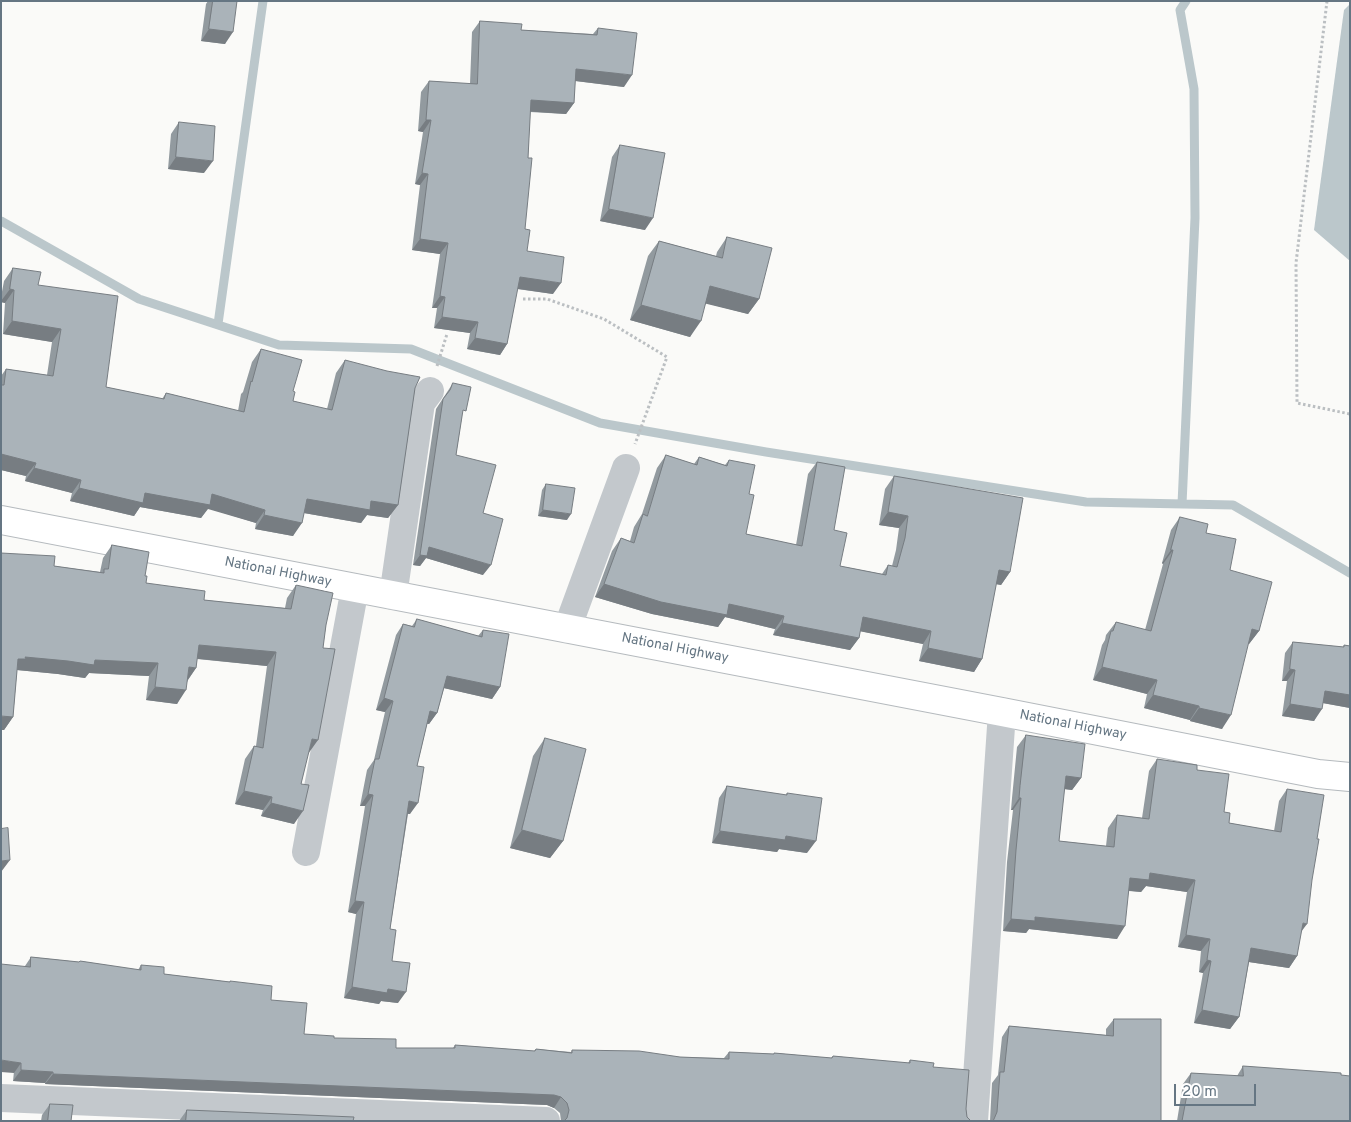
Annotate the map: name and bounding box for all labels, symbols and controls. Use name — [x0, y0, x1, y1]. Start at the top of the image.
street label: National Highway — [223, 554, 333, 592]
street label: National Highway — [620, 630, 730, 668]
street label: National Highway — [1018, 707, 1128, 745]
scale bar — [1176, 1074, 1258, 1106]
text: 20 m — [1182, 1083, 1217, 1102]

